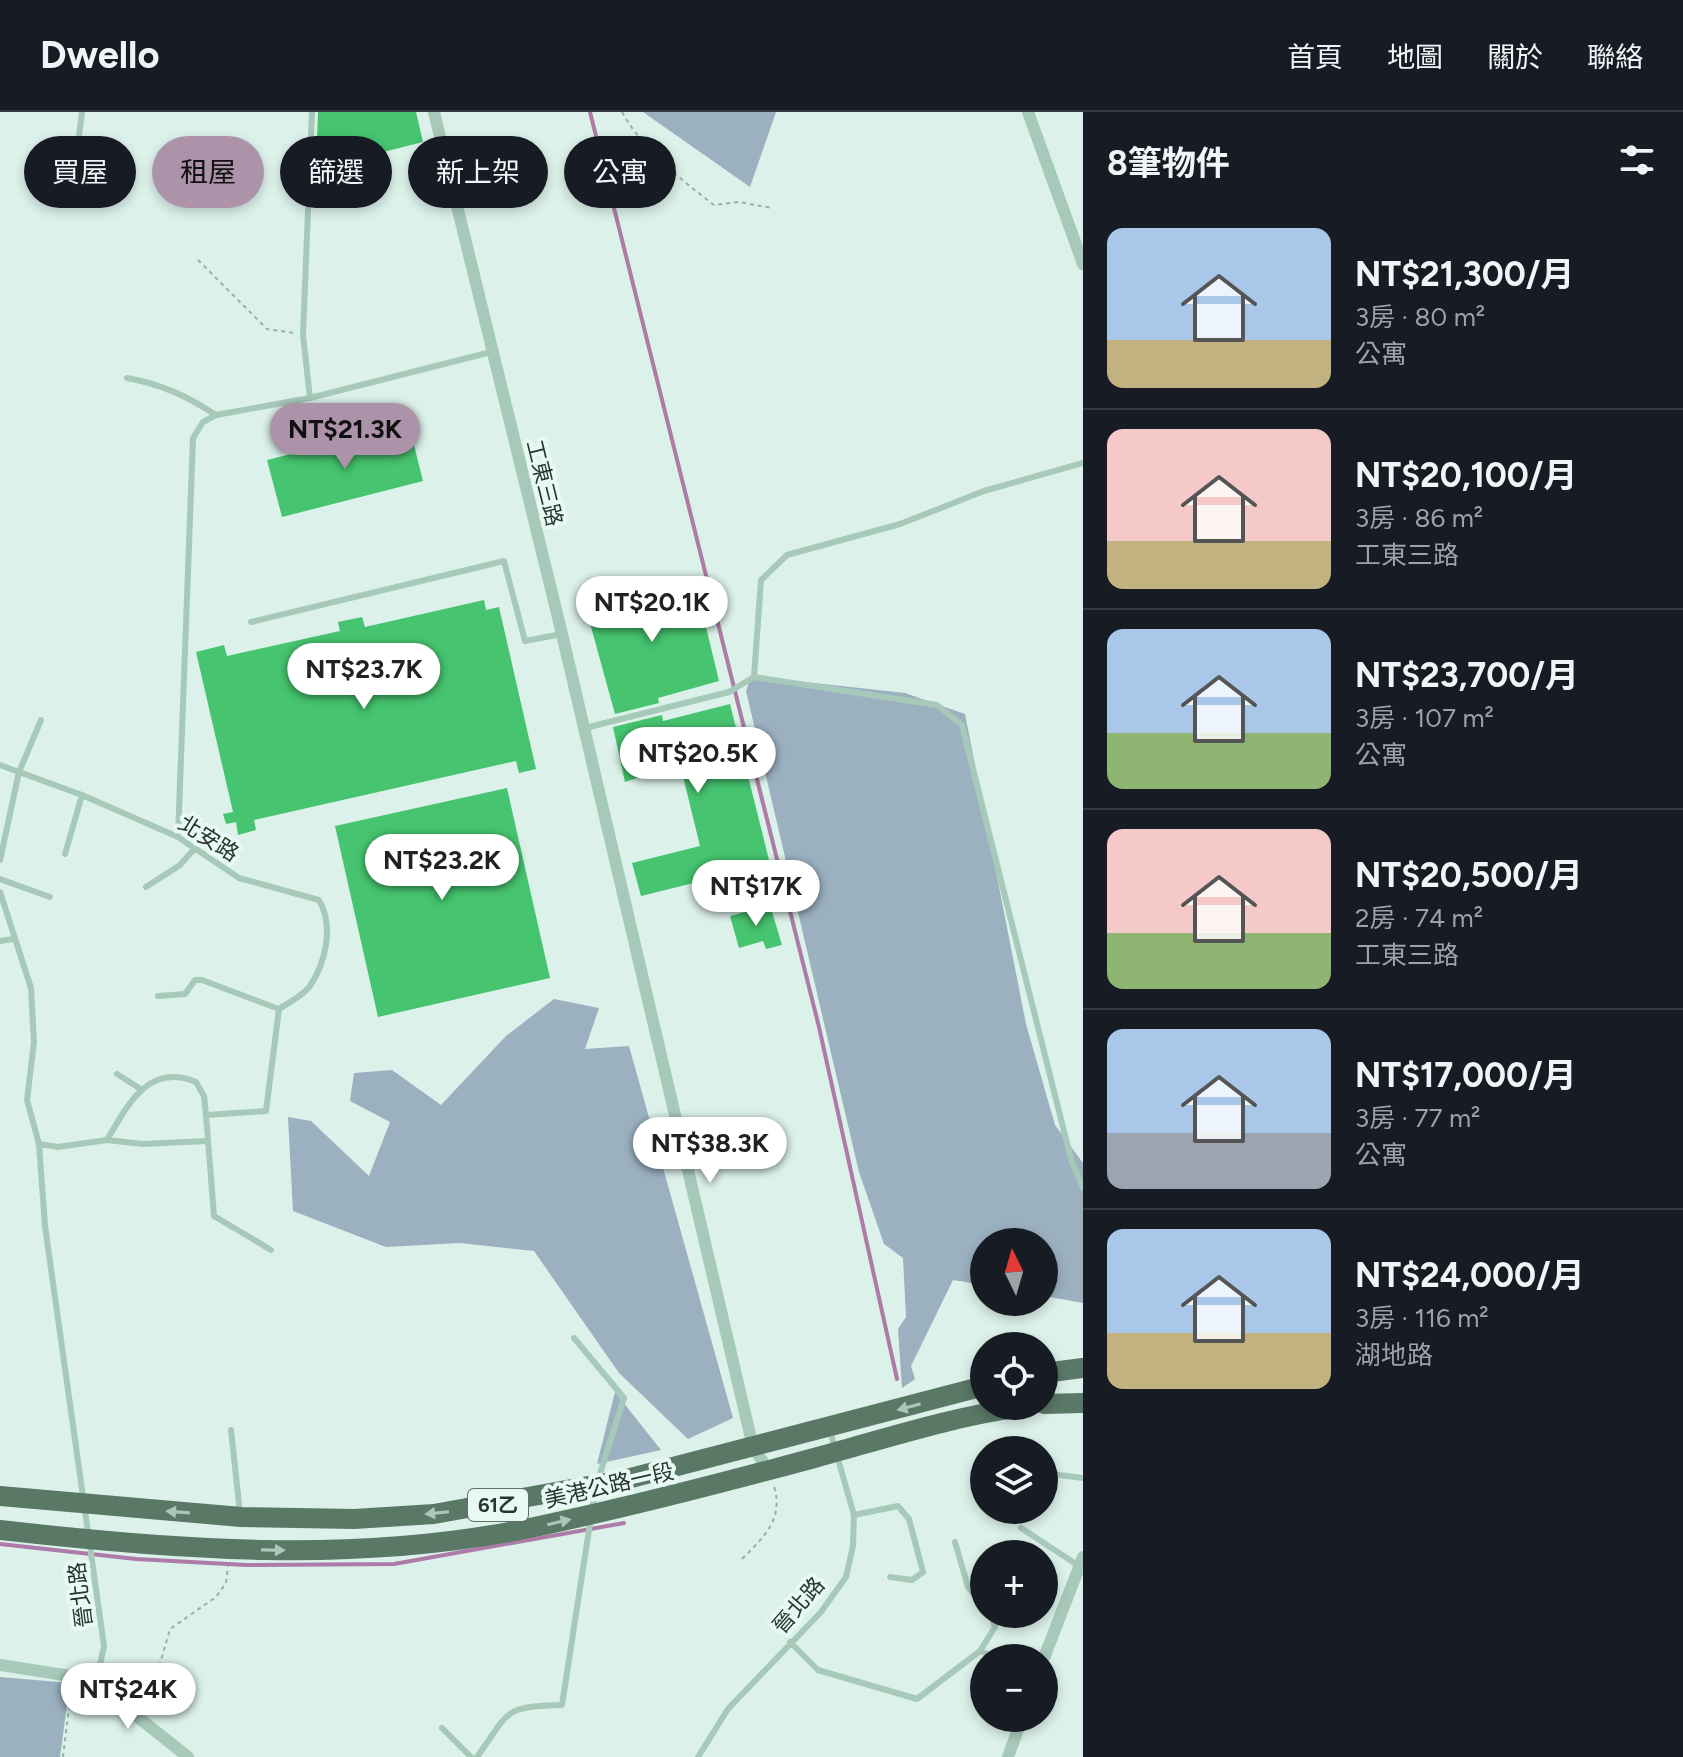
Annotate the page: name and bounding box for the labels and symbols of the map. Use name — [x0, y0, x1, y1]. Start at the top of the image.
pin: NT$21.3K — [262, 403, 428, 471]
street label: 工東三路 — [521, 437, 568, 529]
pin: NT$20.1K — [569, 576, 735, 644]
pin: NT$23.7K — [281, 643, 447, 711]
pin: NT$20.5K — [615, 727, 781, 795]
street label: 北安路 — [174, 809, 244, 867]
pin: NT$23.2K — [359, 834, 525, 902]
pin: NT$17K — [691, 860, 821, 928]
pin: NT$38.3K — [627, 1117, 793, 1185]
north arrow — [970, 1228, 1058, 1316]
one-way arrow — [896, 1401, 921, 1413]
street label: 美港公路一段 — [542, 1457, 676, 1513]
road number: 61乙 — [468, 1489, 528, 1521]
one-way arrow — [165, 1505, 190, 1518]
one-way arrow — [424, 1507, 449, 1520]
one-way arrow — [546, 1515, 571, 1527]
one-way arrow — [261, 1544, 286, 1556]
street label: 晉北路 — [63, 1561, 98, 1629]
street label: 晉北路 — [767, 1572, 830, 1639]
pin: NT$24K — [63, 1663, 193, 1731]

